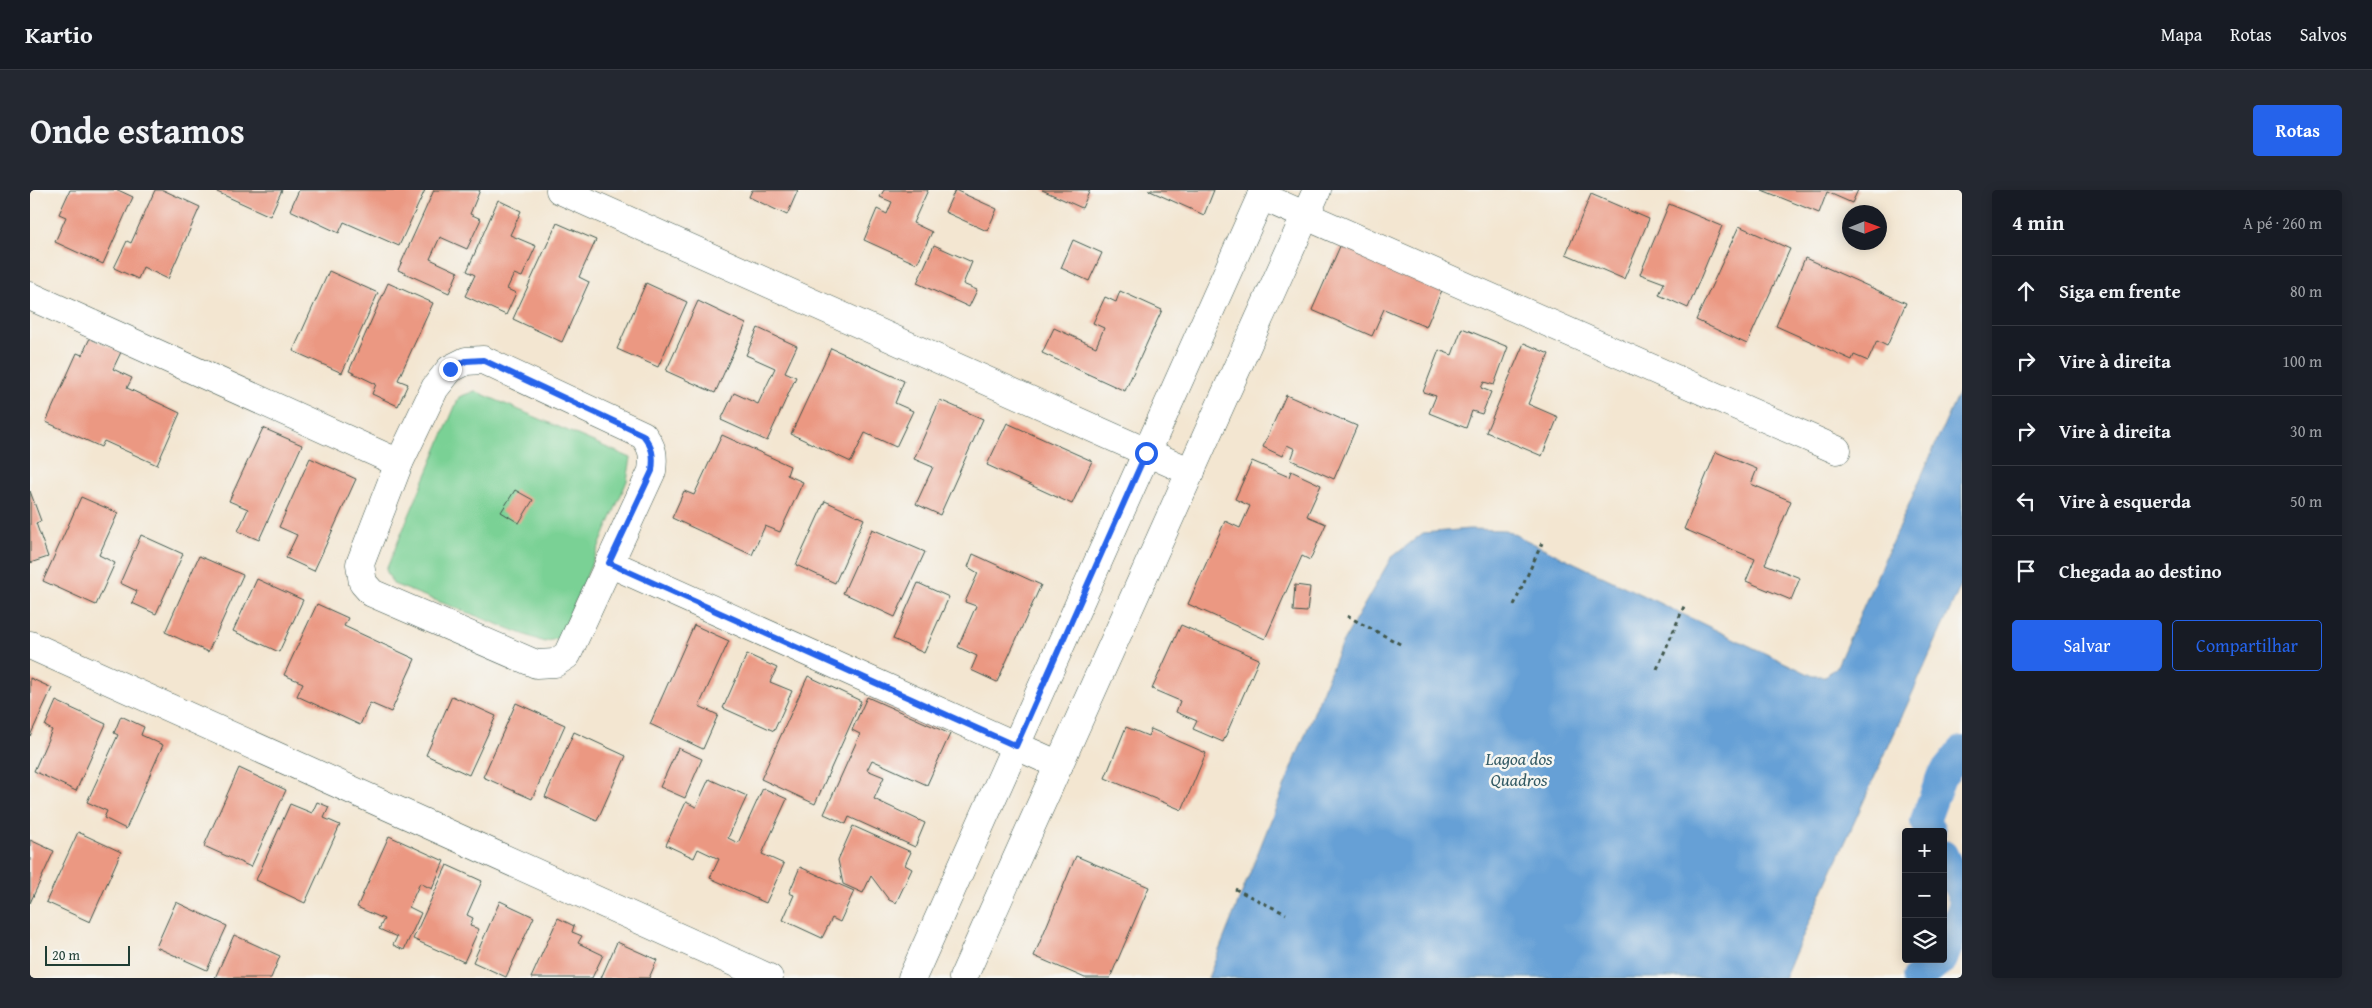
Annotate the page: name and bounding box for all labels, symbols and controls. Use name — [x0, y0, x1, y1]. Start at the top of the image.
text: Kartio — [25, 17, 93, 52]
text: Mapa — [2161, 21, 2202, 48]
text: Rotas — [2230, 21, 2272, 48]
text: Salvos — [2300, 21, 2347, 48]
text: Onde estamos — [30, 105, 245, 156]
button: Rotas — [2253, 105, 2342, 156]
north arrow — [1842, 205, 1887, 250]
text: 4 min — [2012, 207, 2064, 238]
text: A pé · 260 m — [2243, 211, 2322, 235]
icon: ahead — [2012, 277, 2040, 305]
text: Siga em frente — [2059, 277, 2181, 305]
text: 80 m — [2290, 279, 2322, 303]
icon: right — [2012, 347, 2040, 375]
text: Vire à direita — [2059, 347, 2171, 375]
text: 100 m — [2282, 349, 2322, 373]
route end — [439, 358, 462, 381]
icon: right — [2012, 417, 2040, 445]
text: Vire à direita — [2059, 417, 2171, 445]
text: 30 m — [2290, 419, 2322, 443]
route start — [1135, 442, 1158, 465]
icon: left — [2012, 487, 2040, 515]
text: Vire à esquerda — [2059, 487, 2191, 515]
text: 50 m — [2290, 489, 2322, 513]
icon: arrive — [2012, 557, 2040, 585]
text: Chegada ao destino — [2059, 557, 2222, 585]
button: Salvar — [2012, 620, 2162, 671]
button: Compartilhar — [2172, 620, 2322, 671]
water label: Lagoa dos Quadros — [1484, 745, 1553, 793]
map controls — [1902, 828, 1947, 963]
button: + — [1902, 828, 1947, 873]
button: − — [1902, 873, 1947, 918]
button: layers — [1902, 918, 1947, 963]
scale bar — [45, 943, 130, 966]
text: 20 m — [52, 945, 80, 965]

